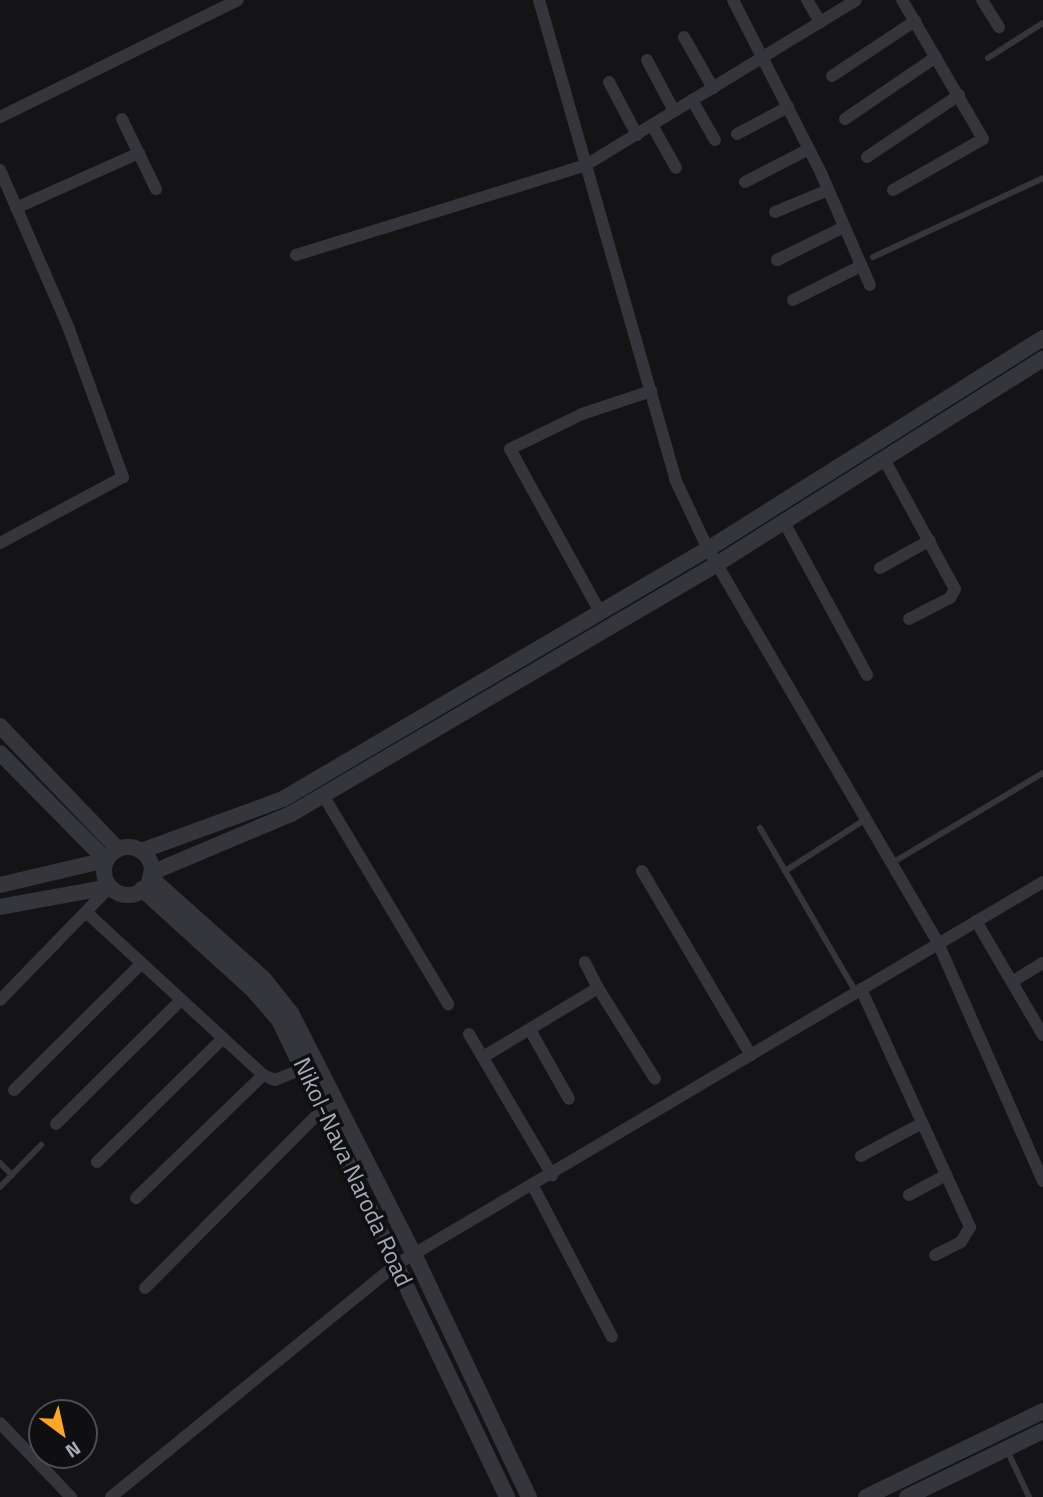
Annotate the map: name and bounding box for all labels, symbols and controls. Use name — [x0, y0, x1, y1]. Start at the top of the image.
street label: Nikol-Nava Naroda Road — [287, 1053, 419, 1291]
north arrow — [28, 1399, 98, 1469]
text: N — [60, 1435, 87, 1466]

